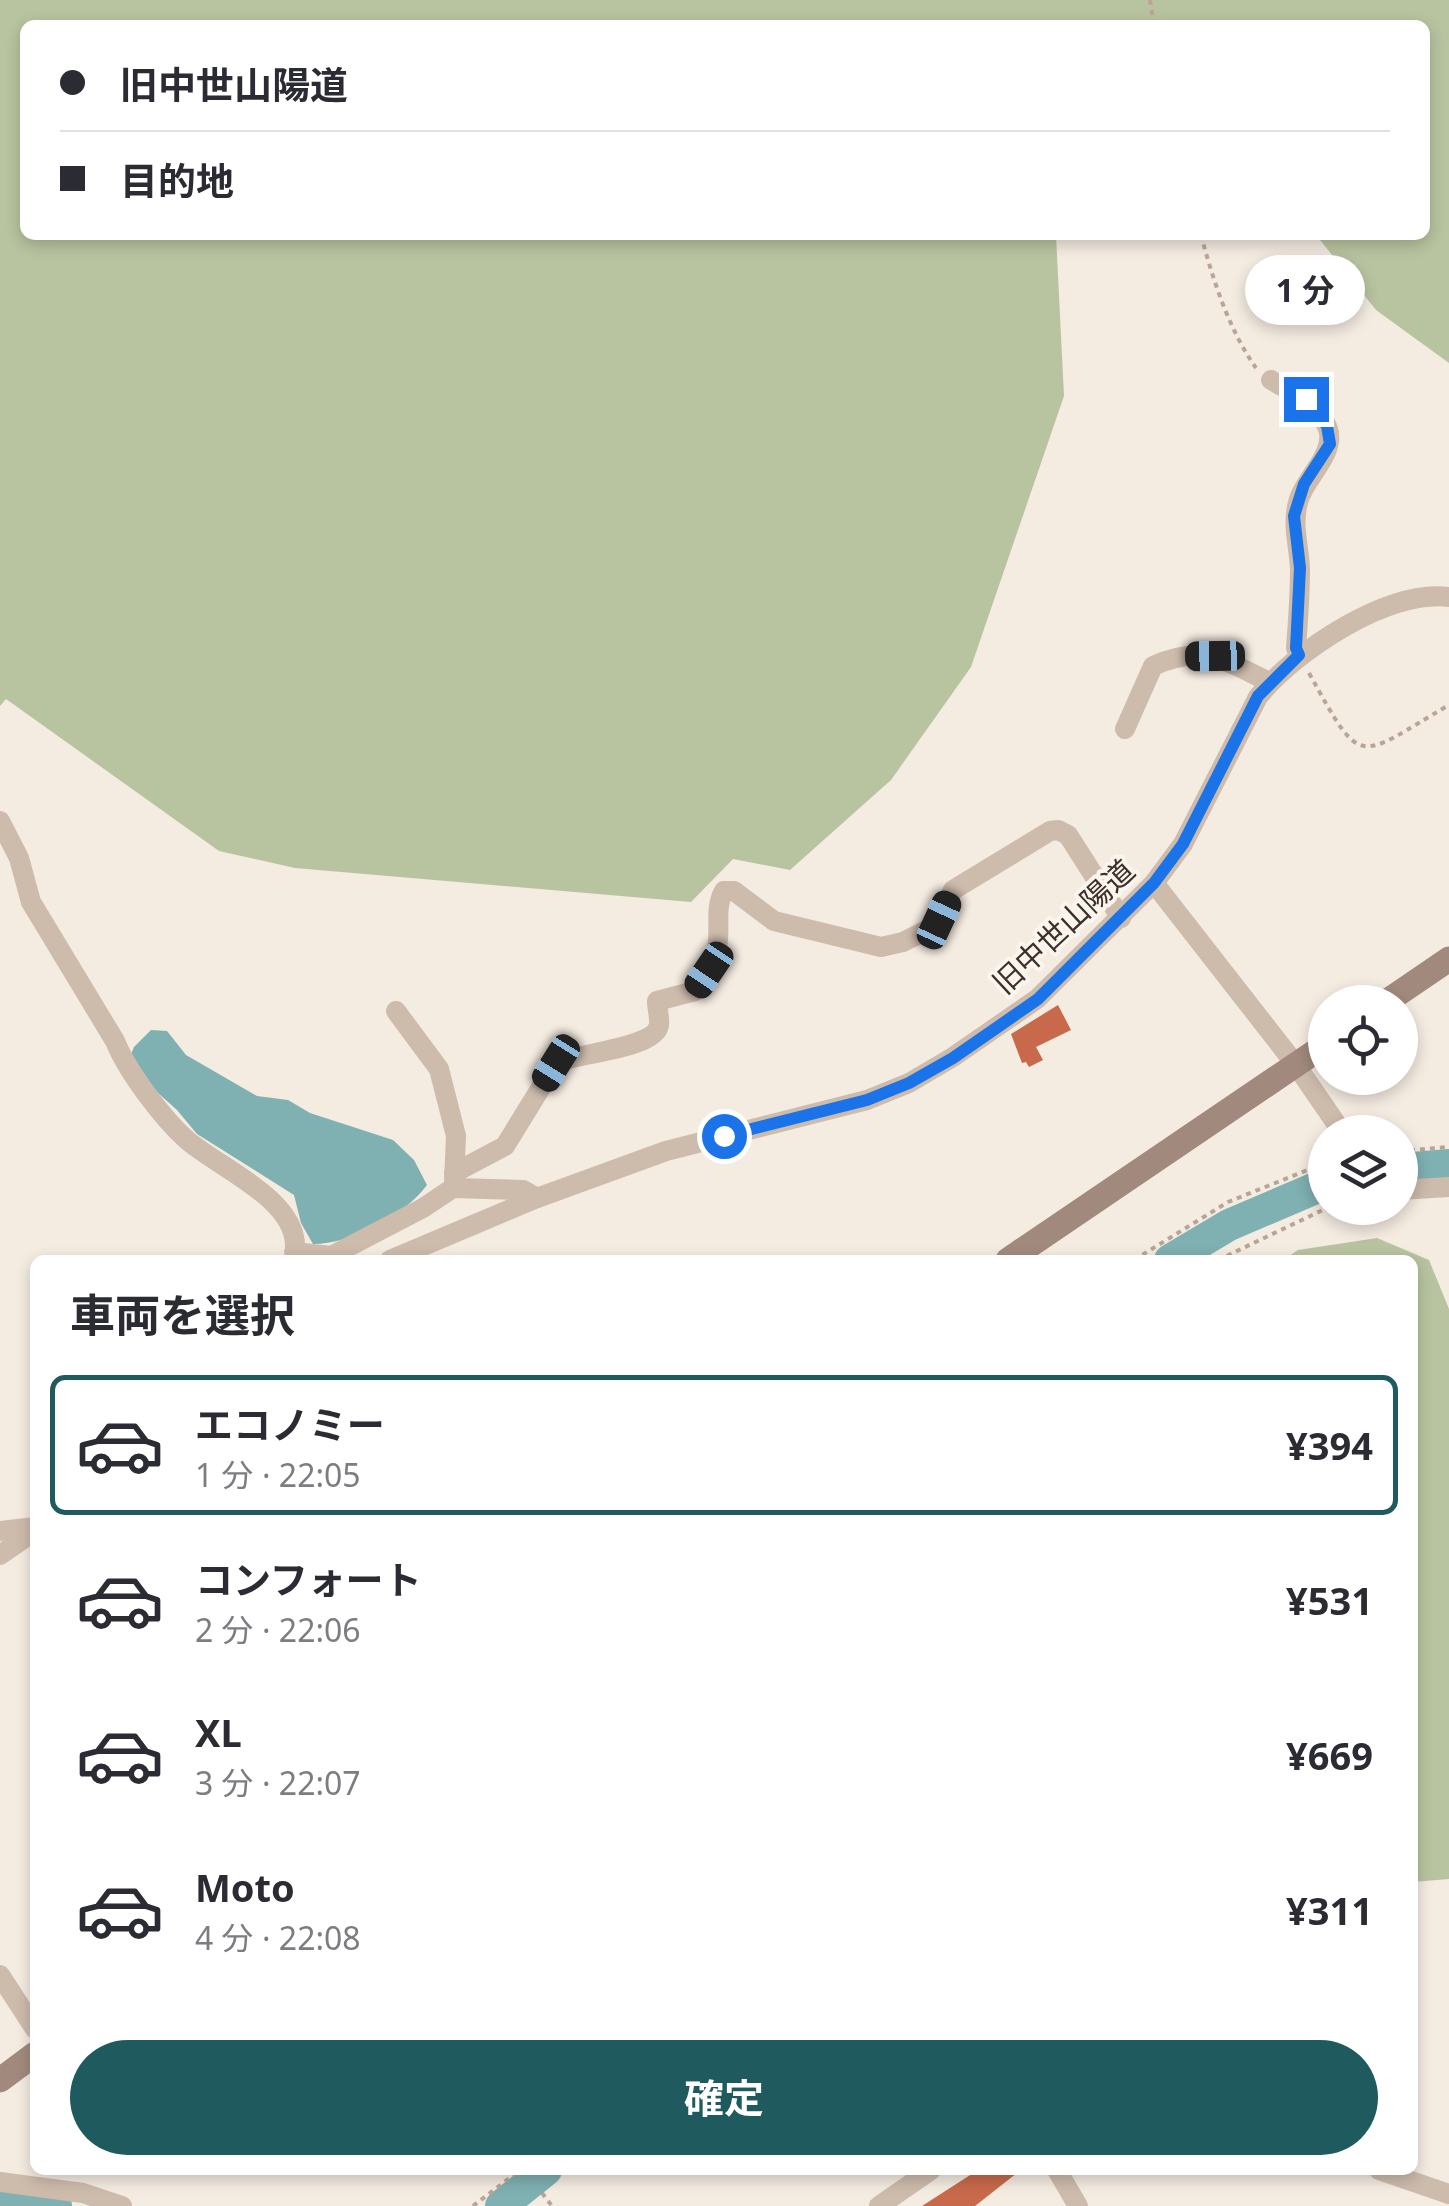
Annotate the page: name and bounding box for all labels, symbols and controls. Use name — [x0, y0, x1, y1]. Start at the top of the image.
text: 旧中世山陽道 — [120, 58, 348, 110]
text: 目的地 — [120, 154, 234, 206]
callout: 1 分 — [1246, 254, 1366, 324]
text: 1 分 — [1276, 268, 1334, 311]
route end — [1284, 377, 1329, 422]
car — [1185, 640, 1245, 672]
street label: 旧中世山陽道 — [983, 850, 1143, 1002]
car — [913, 886, 965, 954]
car — [680, 937, 738, 1003]
map controls — [1308, 985, 1418, 1225]
button: locate — [1308, 985, 1418, 1095]
car — [527, 1030, 585, 1096]
route start — [702, 1114, 747, 1159]
button: layers — [1308, 1115, 1418, 1225]
text: 車両を選択 — [70, 1284, 295, 1345]
text: エコノミー — [195, 1398, 385, 1450]
icon: car — [75, 1400, 165, 1490]
text: ¥394 — [1286, 1419, 1373, 1471]
text: 1 分 · 22:05 — [195, 1453, 361, 1496]
text: コンフォート — [195, 1553, 422, 1605]
icon: car — [75, 1555, 165, 1645]
text: ¥531 — [1286, 1574, 1373, 1626]
text: 2 分 · 22:06 — [195, 1608, 361, 1651]
text: XL — [195, 1706, 242, 1758]
icon: car — [75, 1710, 165, 1800]
text: ¥669 — [1286, 1729, 1373, 1781]
text: 3 分 · 22:07 — [195, 1761, 361, 1804]
text: Moto — [195, 1861, 295, 1913]
icon: car — [75, 1865, 165, 1955]
text: ¥311 — [1286, 1884, 1373, 1936]
text: 4 分 · 22:08 — [195, 1916, 361, 1959]
button: 確定 — [70, 2040, 1378, 2155]

